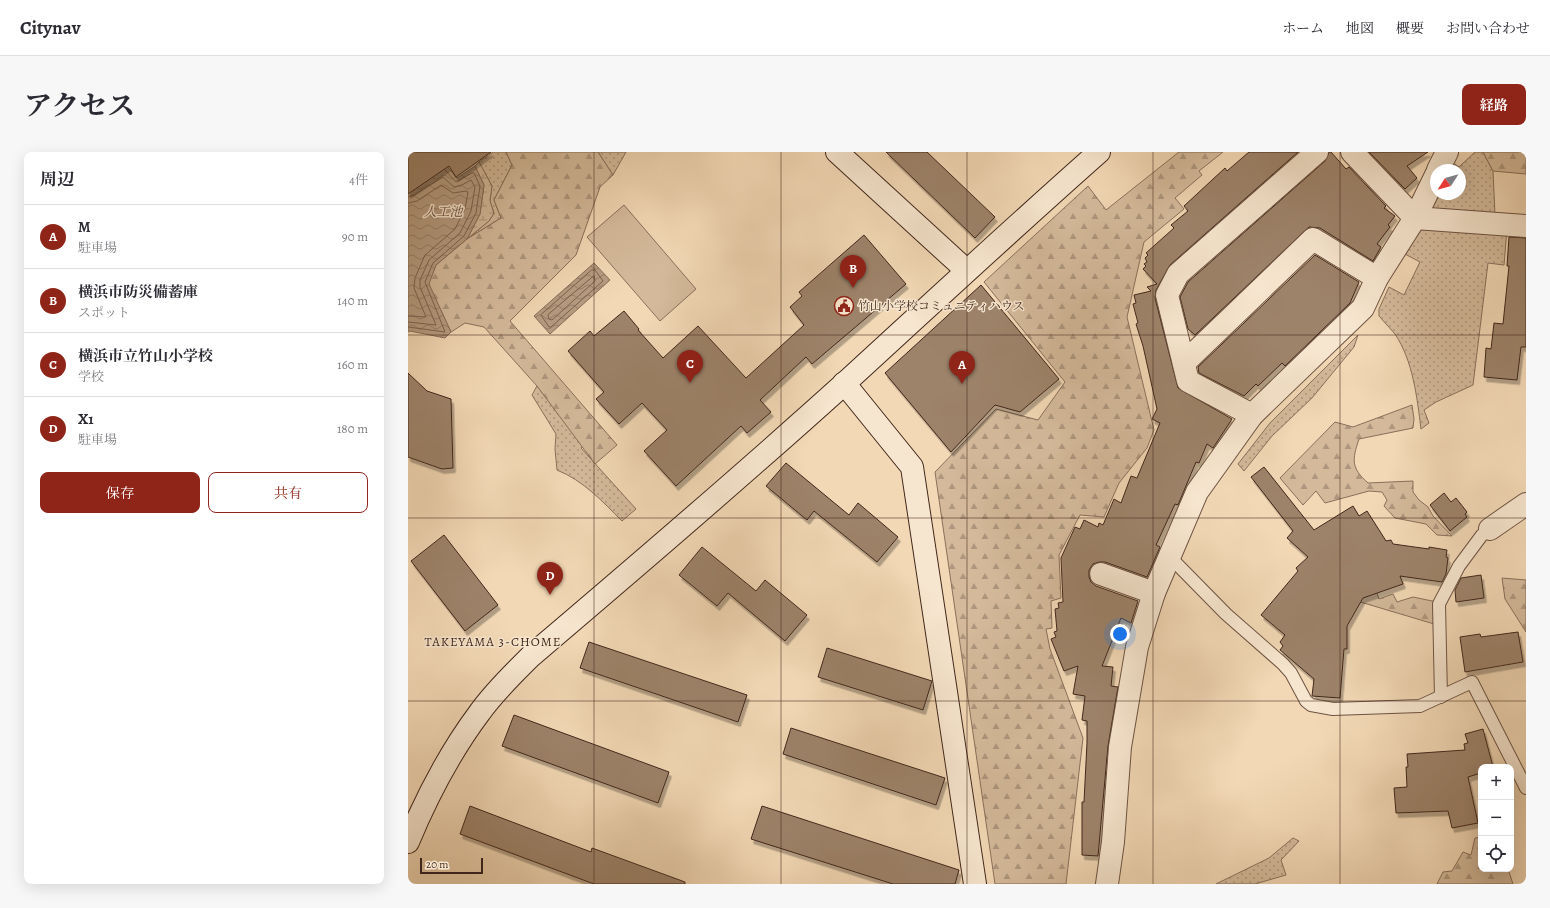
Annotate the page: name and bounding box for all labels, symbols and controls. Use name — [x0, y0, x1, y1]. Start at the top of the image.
text: Citynav — [20, 15, 81, 41]
text: ホーム — [1282, 19, 1324, 38]
text: 地図 — [1346, 19, 1374, 38]
text: 概要 — [1396, 19, 1424, 38]
text: お問い合わせ — [1446, 19, 1530, 38]
button: 経路 — [1462, 84, 1526, 125]
text: アクセス — [24, 87, 135, 125]
north arrow — [1430, 164, 1466, 200]
text: 周辺 — [40, 168, 74, 191]
text: 4件 — [349, 171, 368, 188]
water label: 人工池 — [423, 203, 464, 220]
text: M — [78, 217, 91, 237]
text: A — [49, 228, 57, 245]
text: 90 m — [342, 228, 368, 245]
text: 駐車場 — [78, 239, 117, 256]
pin: B — [840, 255, 866, 288]
text: 横浜市防災備蓄庫 — [78, 282, 198, 302]
text: B — [49, 292, 57, 309]
text: 140 m — [337, 292, 368, 309]
public building icon: 竹山小学校コミュニティハウス — [833, 295, 855, 317]
place label: 竹山小学校コミュニティハウス — [858, 298, 1024, 314]
text: スポット — [78, 304, 130, 321]
text: 横浜市立竹山小学校 — [78, 346, 213, 366]
pin: C — [677, 350, 703, 383]
pin: A — [949, 351, 975, 384]
text: C — [49, 356, 57, 373]
text: 160 m — [337, 356, 368, 373]
text: 学校 — [78, 368, 104, 385]
text: X1 — [78, 409, 94, 429]
text: D — [48, 420, 58, 437]
text: 180 m — [337, 420, 368, 437]
text: 駐車場 — [78, 431, 117, 448]
button: 保存 — [40, 472, 200, 513]
button: 共有 — [208, 472, 368, 513]
pin: D — [537, 562, 563, 595]
your location — [1110, 624, 1130, 644]
district label: TAKEYAMA 3-CHOME — [424, 633, 562, 650]
map controls — [1478, 764, 1514, 872]
button: + — [1478, 764, 1514, 800]
button: − — [1478, 800, 1514, 836]
button: locate — [1478, 836, 1514, 872]
scale bar — [420, 856, 483, 875]
text: 20 m — [426, 857, 448, 872]

